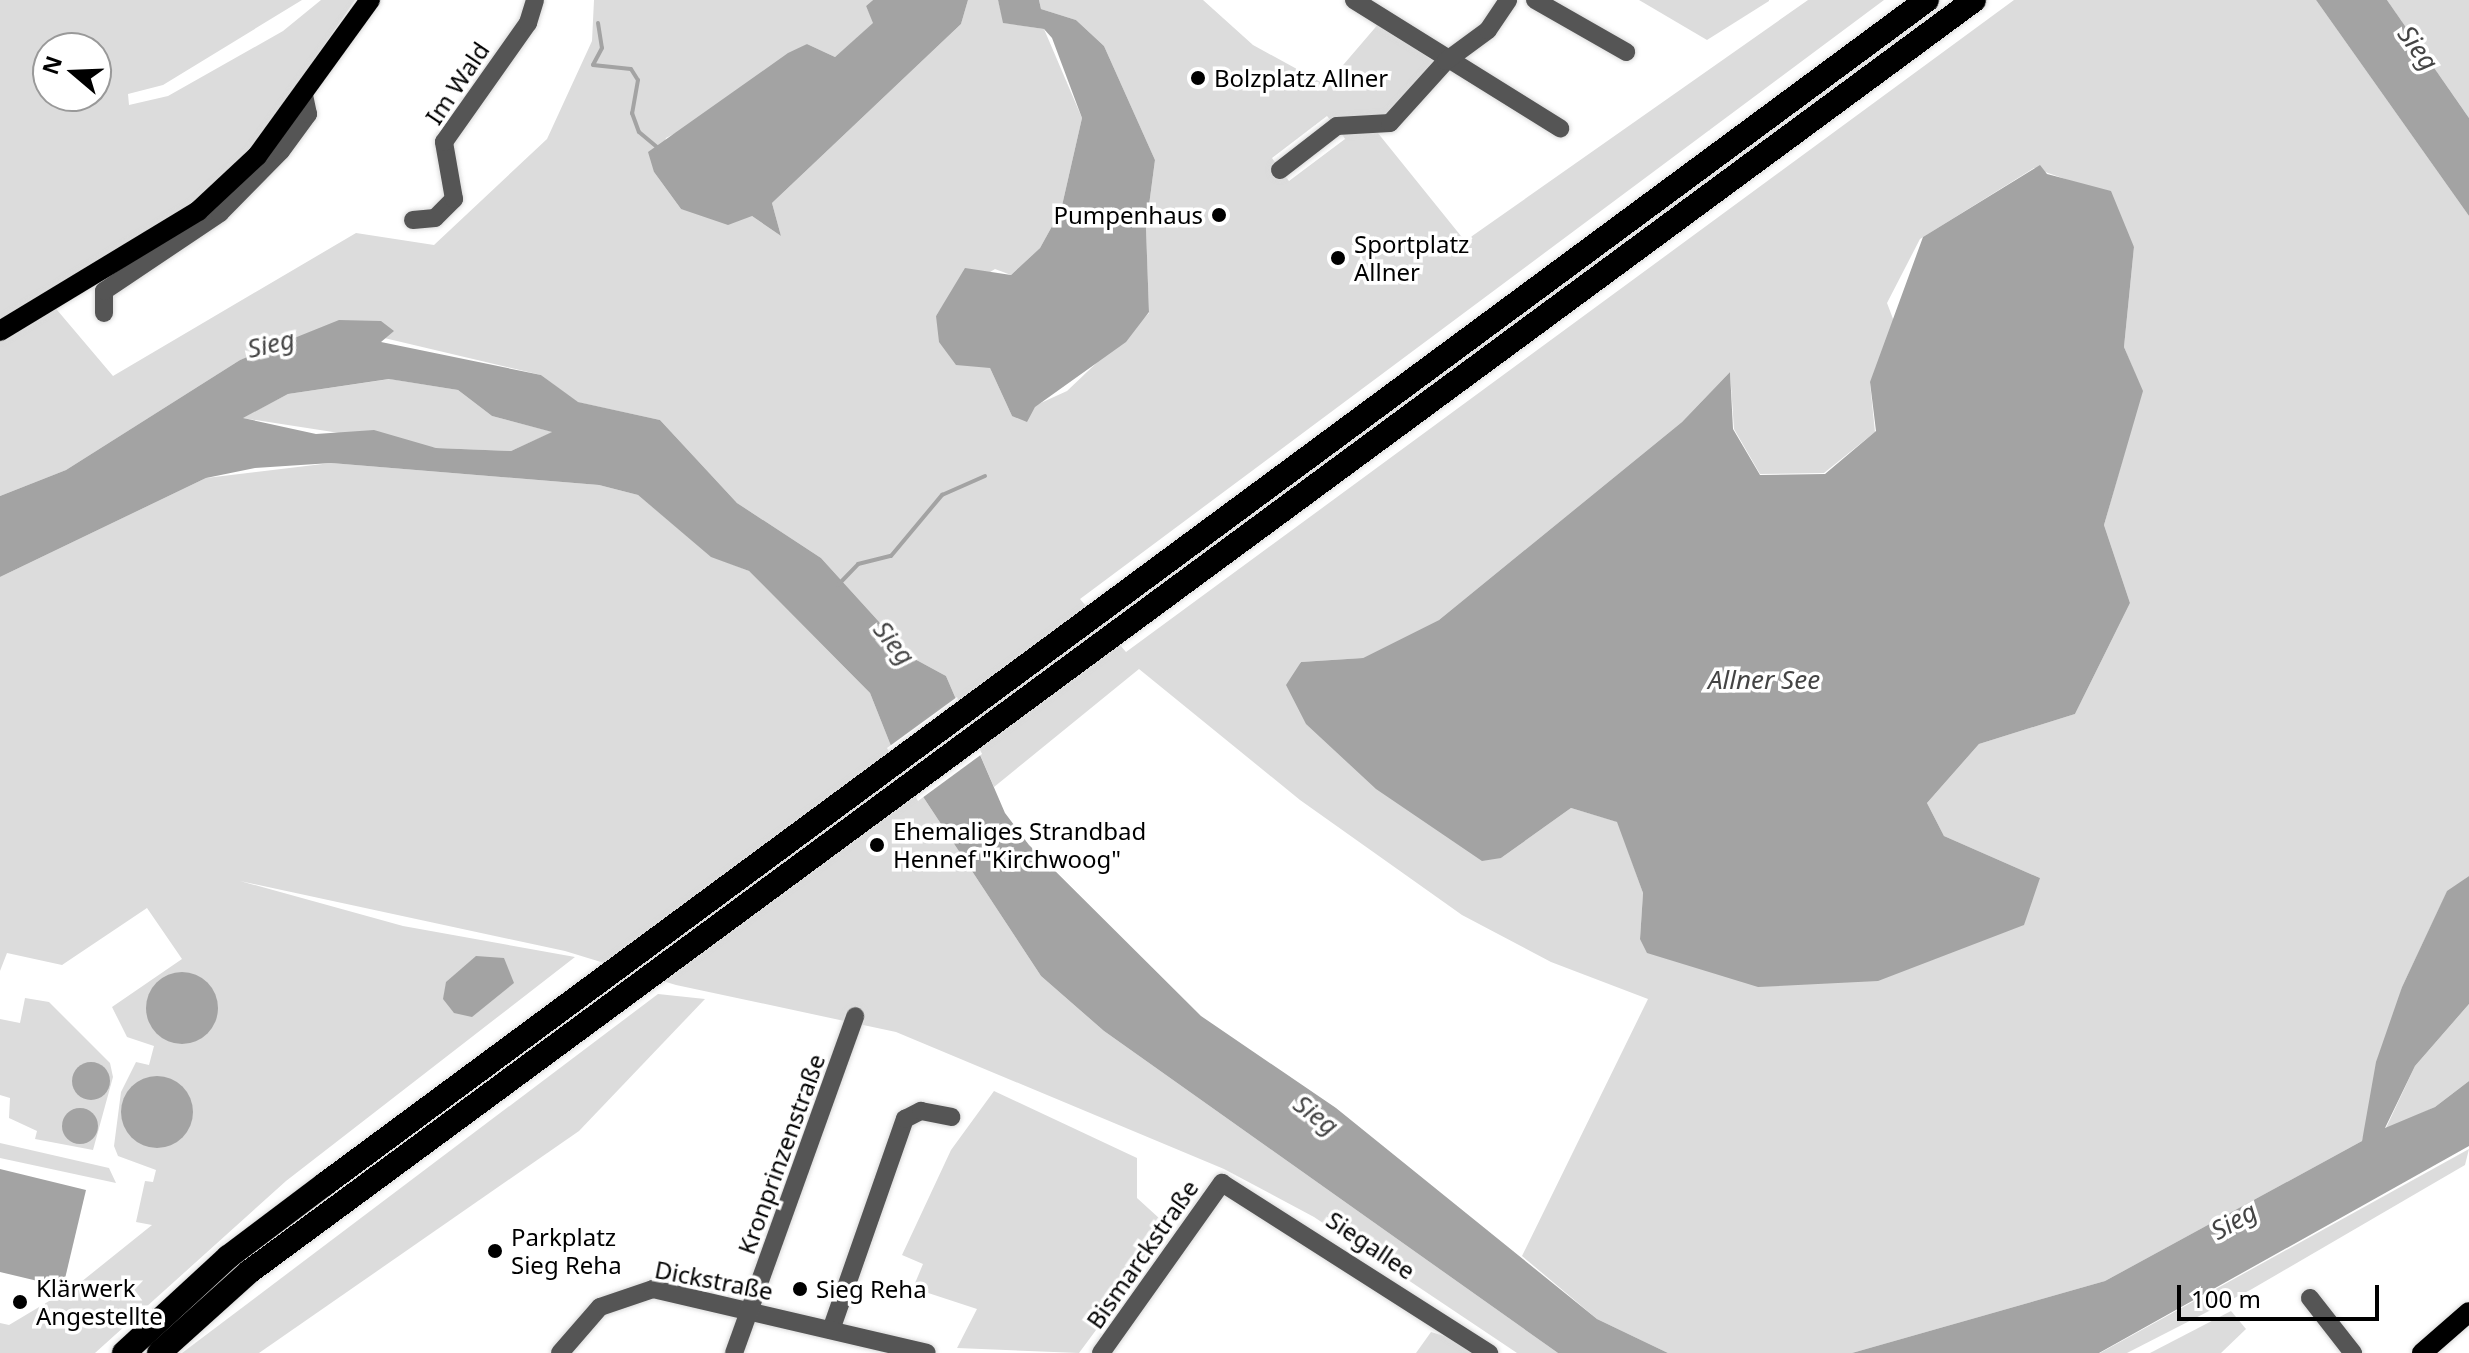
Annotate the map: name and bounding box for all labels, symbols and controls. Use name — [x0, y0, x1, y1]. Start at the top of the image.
water label: Sieg — [2391, 19, 2445, 77]
north arrow — [32, 32, 112, 112]
street label: Im Wald — [419, 36, 495, 130]
text: N — [34, 52, 68, 78]
place label: Bolzplatz Allner — [1214, 64, 1388, 92]
marker: Bolzplatz Allner — [1189, 69, 1207, 87]
place label: Pumpenhaus — [1053, 201, 1203, 229]
marker: Pumpenhaus — [1210, 206, 1228, 224]
place label: Sportplatz Allner — [1354, 230, 1469, 286]
marker: Sportplatz Allner — [1329, 249, 1347, 267]
water label: Sieg — [244, 323, 298, 365]
water label: Sieg — [867, 615, 921, 671]
water label: Allner See — [1708, 664, 1820, 696]
place label: Ehemaliges Strandbad Hennef "Kirchwoog" — [893, 817, 1146, 873]
marker: Ehemaliges Strandbad Hennef "Kirchwoog" — [868, 836, 886, 854]
street label: Kronprinzenstraße — [731, 1050, 831, 1258]
water label: Sieg — [1287, 1088, 1345, 1142]
street label: Bismarckstraße — [1080, 1174, 1204, 1334]
water label: Sieg — [2205, 1196, 2263, 1246]
street label: Siegallee — [1321, 1205, 1421, 1285]
place label: Parkplatz Sieg Reha — [511, 1223, 622, 1279]
marker: Parkplatz Sieg Reha — [486, 1242, 504, 1260]
street label: Dickstraße — [652, 1254, 776, 1306]
scale bar — [2181, 1269, 2383, 1319]
place label: Klärwerk Angestellte — [36, 1274, 163, 1330]
place label: Sieg Reha — [816, 1275, 927, 1303]
marker: Sieg Reha — [791, 1280, 809, 1298]
text: 100 m — [2191, 1282, 2261, 1315]
marker: Klärwerk Angestellte — [11, 1293, 29, 1311]

